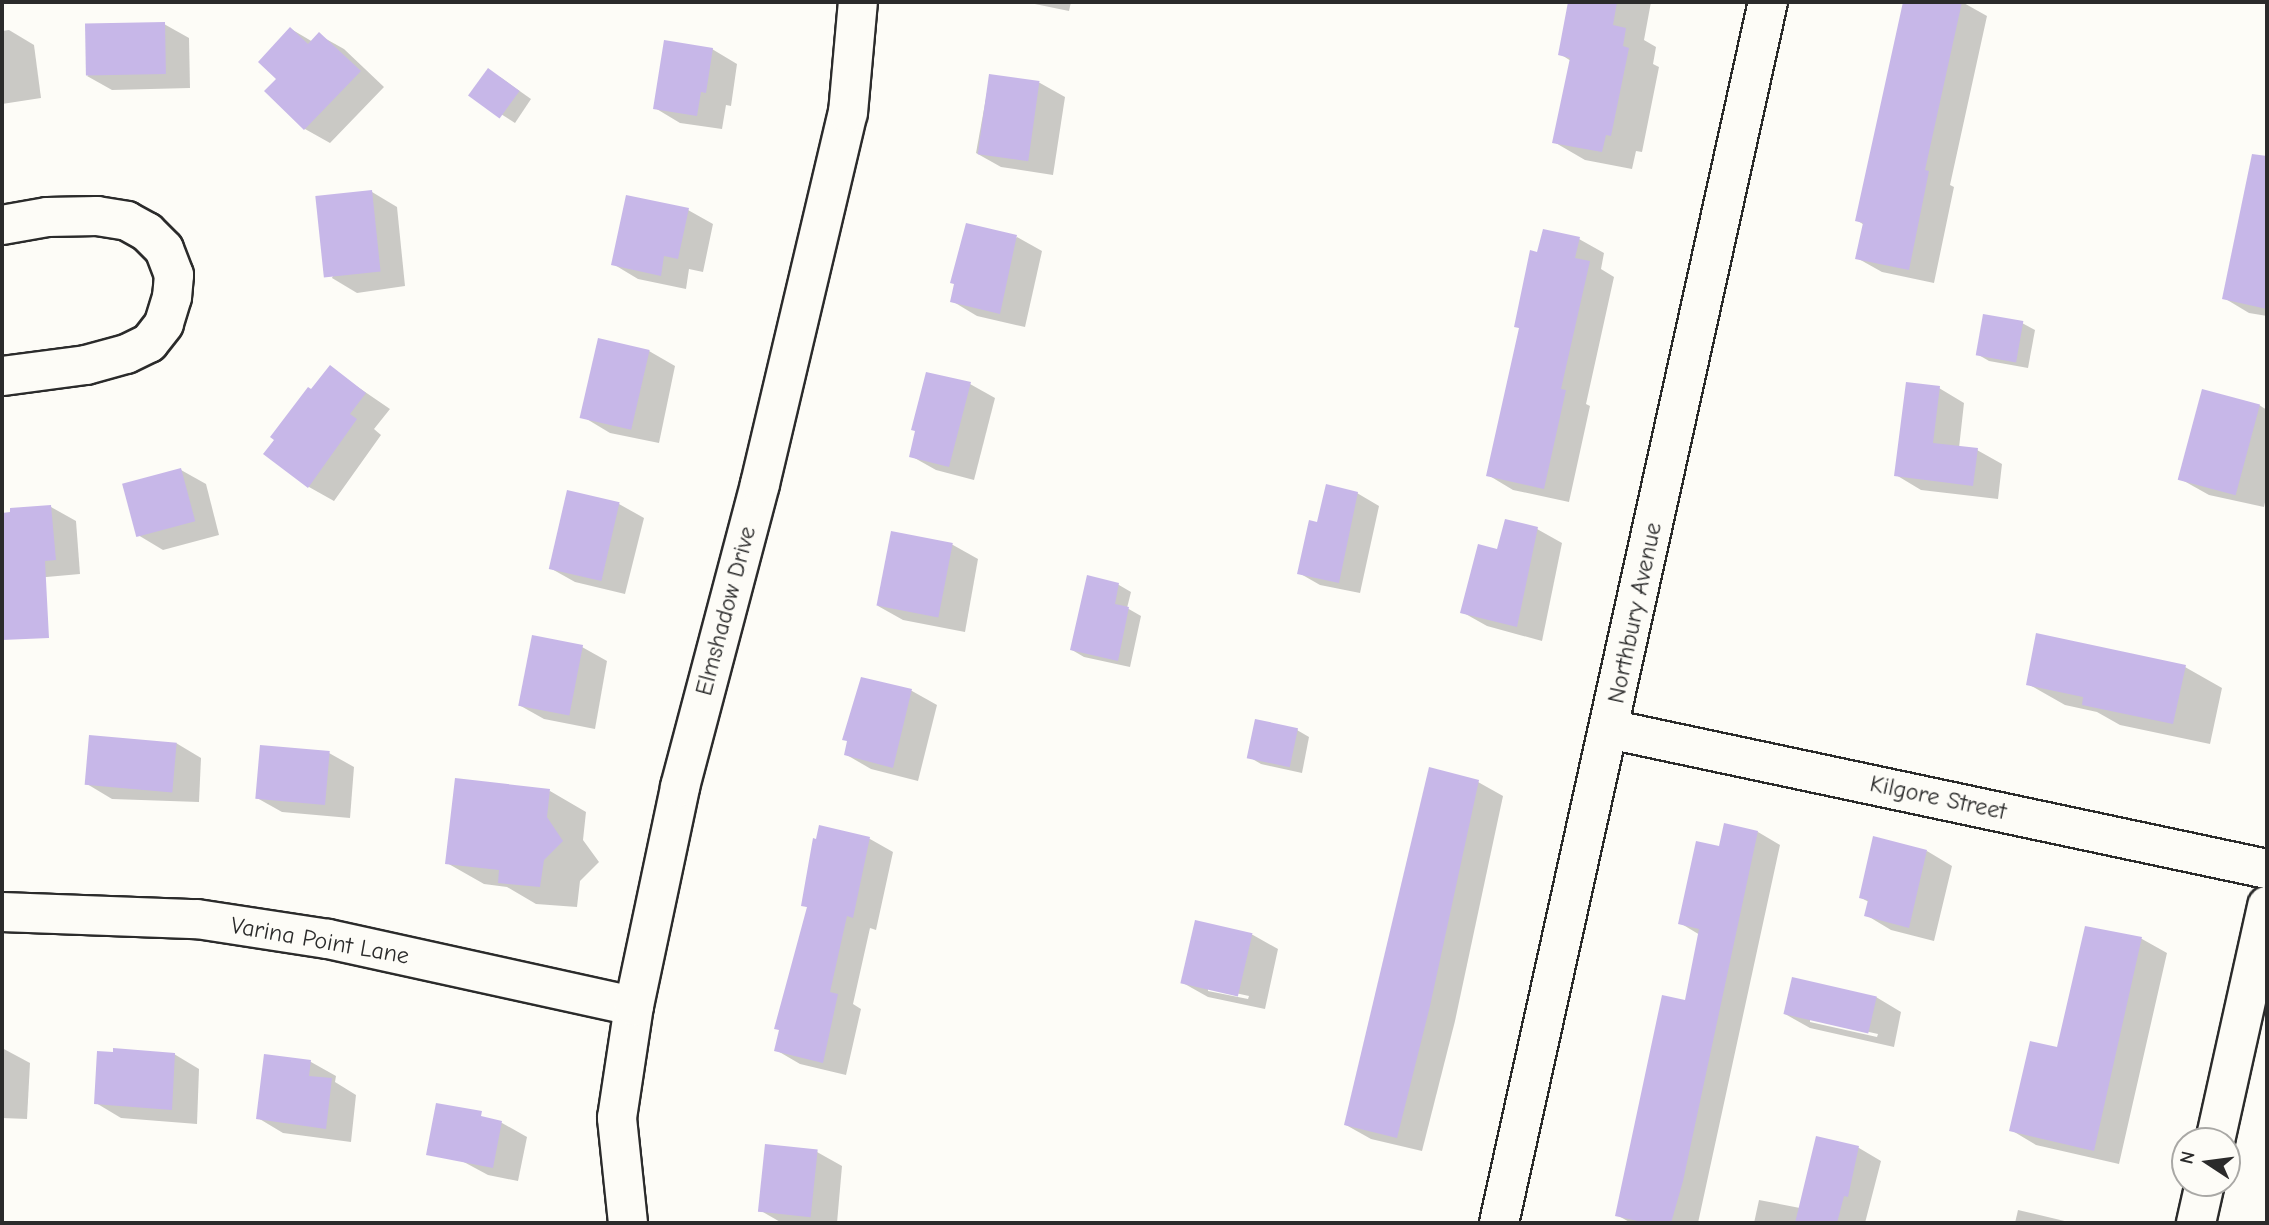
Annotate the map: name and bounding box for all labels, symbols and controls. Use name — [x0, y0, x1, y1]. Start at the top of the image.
street label: Northbury Avenue — [1602, 520, 1668, 706]
street label: Elmshadow Drive — [690, 523, 762, 699]
street label: Kilgore Street — [1867, 769, 2009, 827]
street label: Varina Point Lane — [229, 911, 411, 971]
north arrow — [2171, 1127, 2241, 1197]
text: N — [2175, 1149, 2200, 1166]

